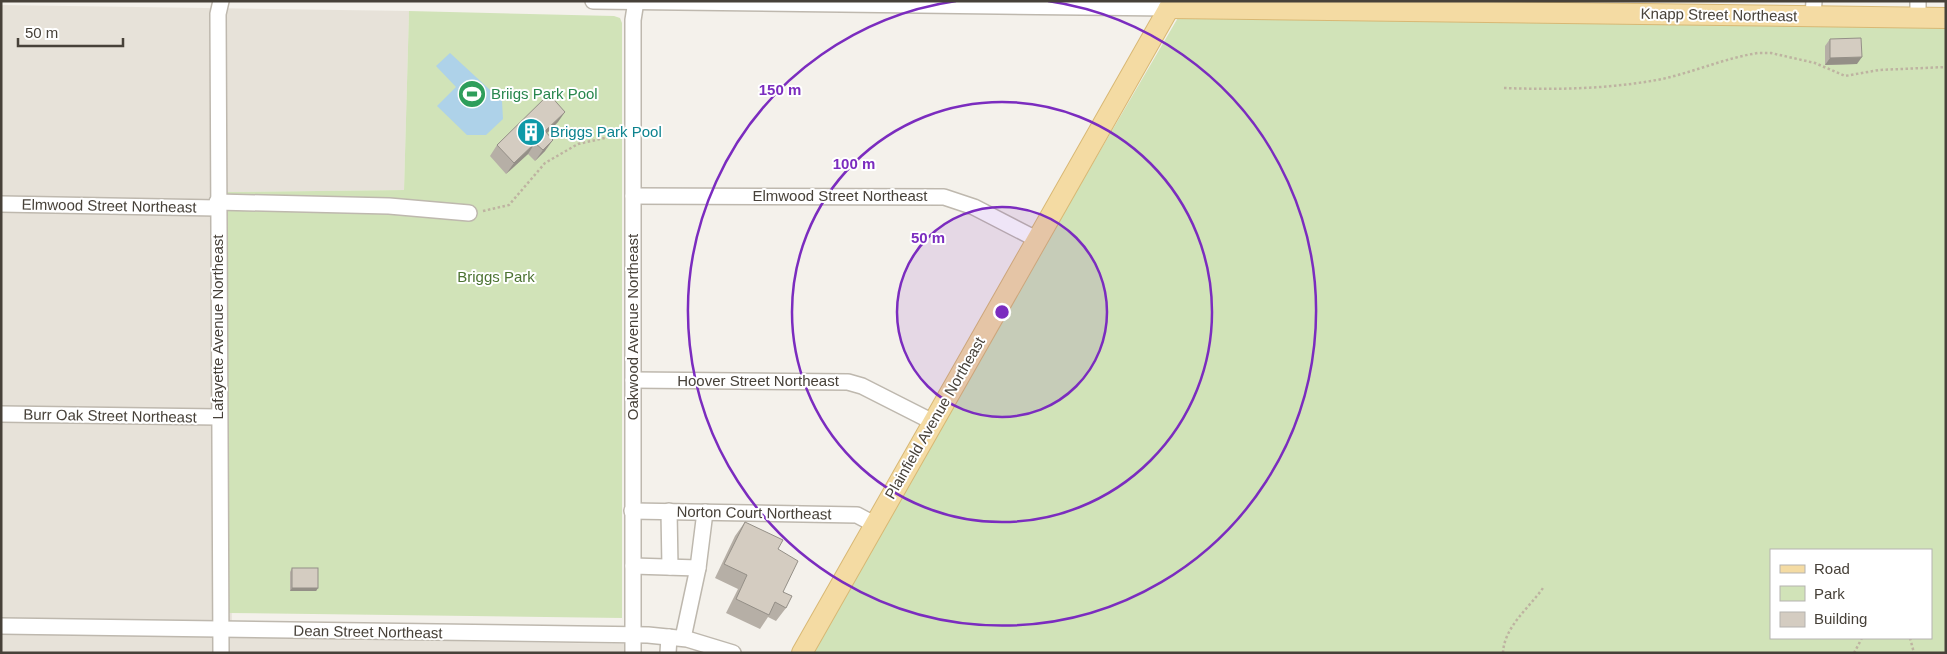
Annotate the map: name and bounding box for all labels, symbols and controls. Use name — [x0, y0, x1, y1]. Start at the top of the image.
street label: Knapp Street Northeast — [1640, 5, 1798, 24]
scale bar — [18, 15, 122, 47]
text: 50 m — [25, 24, 58, 41]
sports icon: Briigs Park Pool — [457, 79, 487, 109]
text: 150 m — [759, 81, 801, 98]
place label: Briigs Park Pool — [491, 85, 598, 102]
building icon: Briggs Park Pool — [516, 117, 546, 147]
place label: Briggs Park Pool — [550, 123, 662, 140]
text: 100 m — [833, 155, 875, 172]
street label: Elmwood Street Northeast — [752, 187, 928, 204]
street label: Elmwood Street Northeast — [21, 195, 198, 216]
text: 50 m — [911, 229, 945, 246]
street label: Oakwood Avenue Northeast — [624, 233, 641, 420]
street label: Lafayette Avenue Northeast — [209, 234, 226, 419]
park label: Briggs Park — [457, 268, 535, 285]
centre of rings — [993, 303, 1011, 321]
street label: Plainfield Avenue Northeast — [881, 333, 988, 502]
street label: Hoover Street Northeast — [677, 372, 840, 389]
street label: Burr Oak Street Northeast — [23, 405, 198, 426]
street label: Norton Court Northeast — [676, 503, 833, 522]
legend — [1770, 549, 1932, 639]
text: Road — [1814, 560, 1850, 577]
text: Park — [1814, 585, 1845, 602]
text: Building — [1814, 610, 1867, 627]
street label: Dean Street Northeast — [293, 622, 444, 641]

